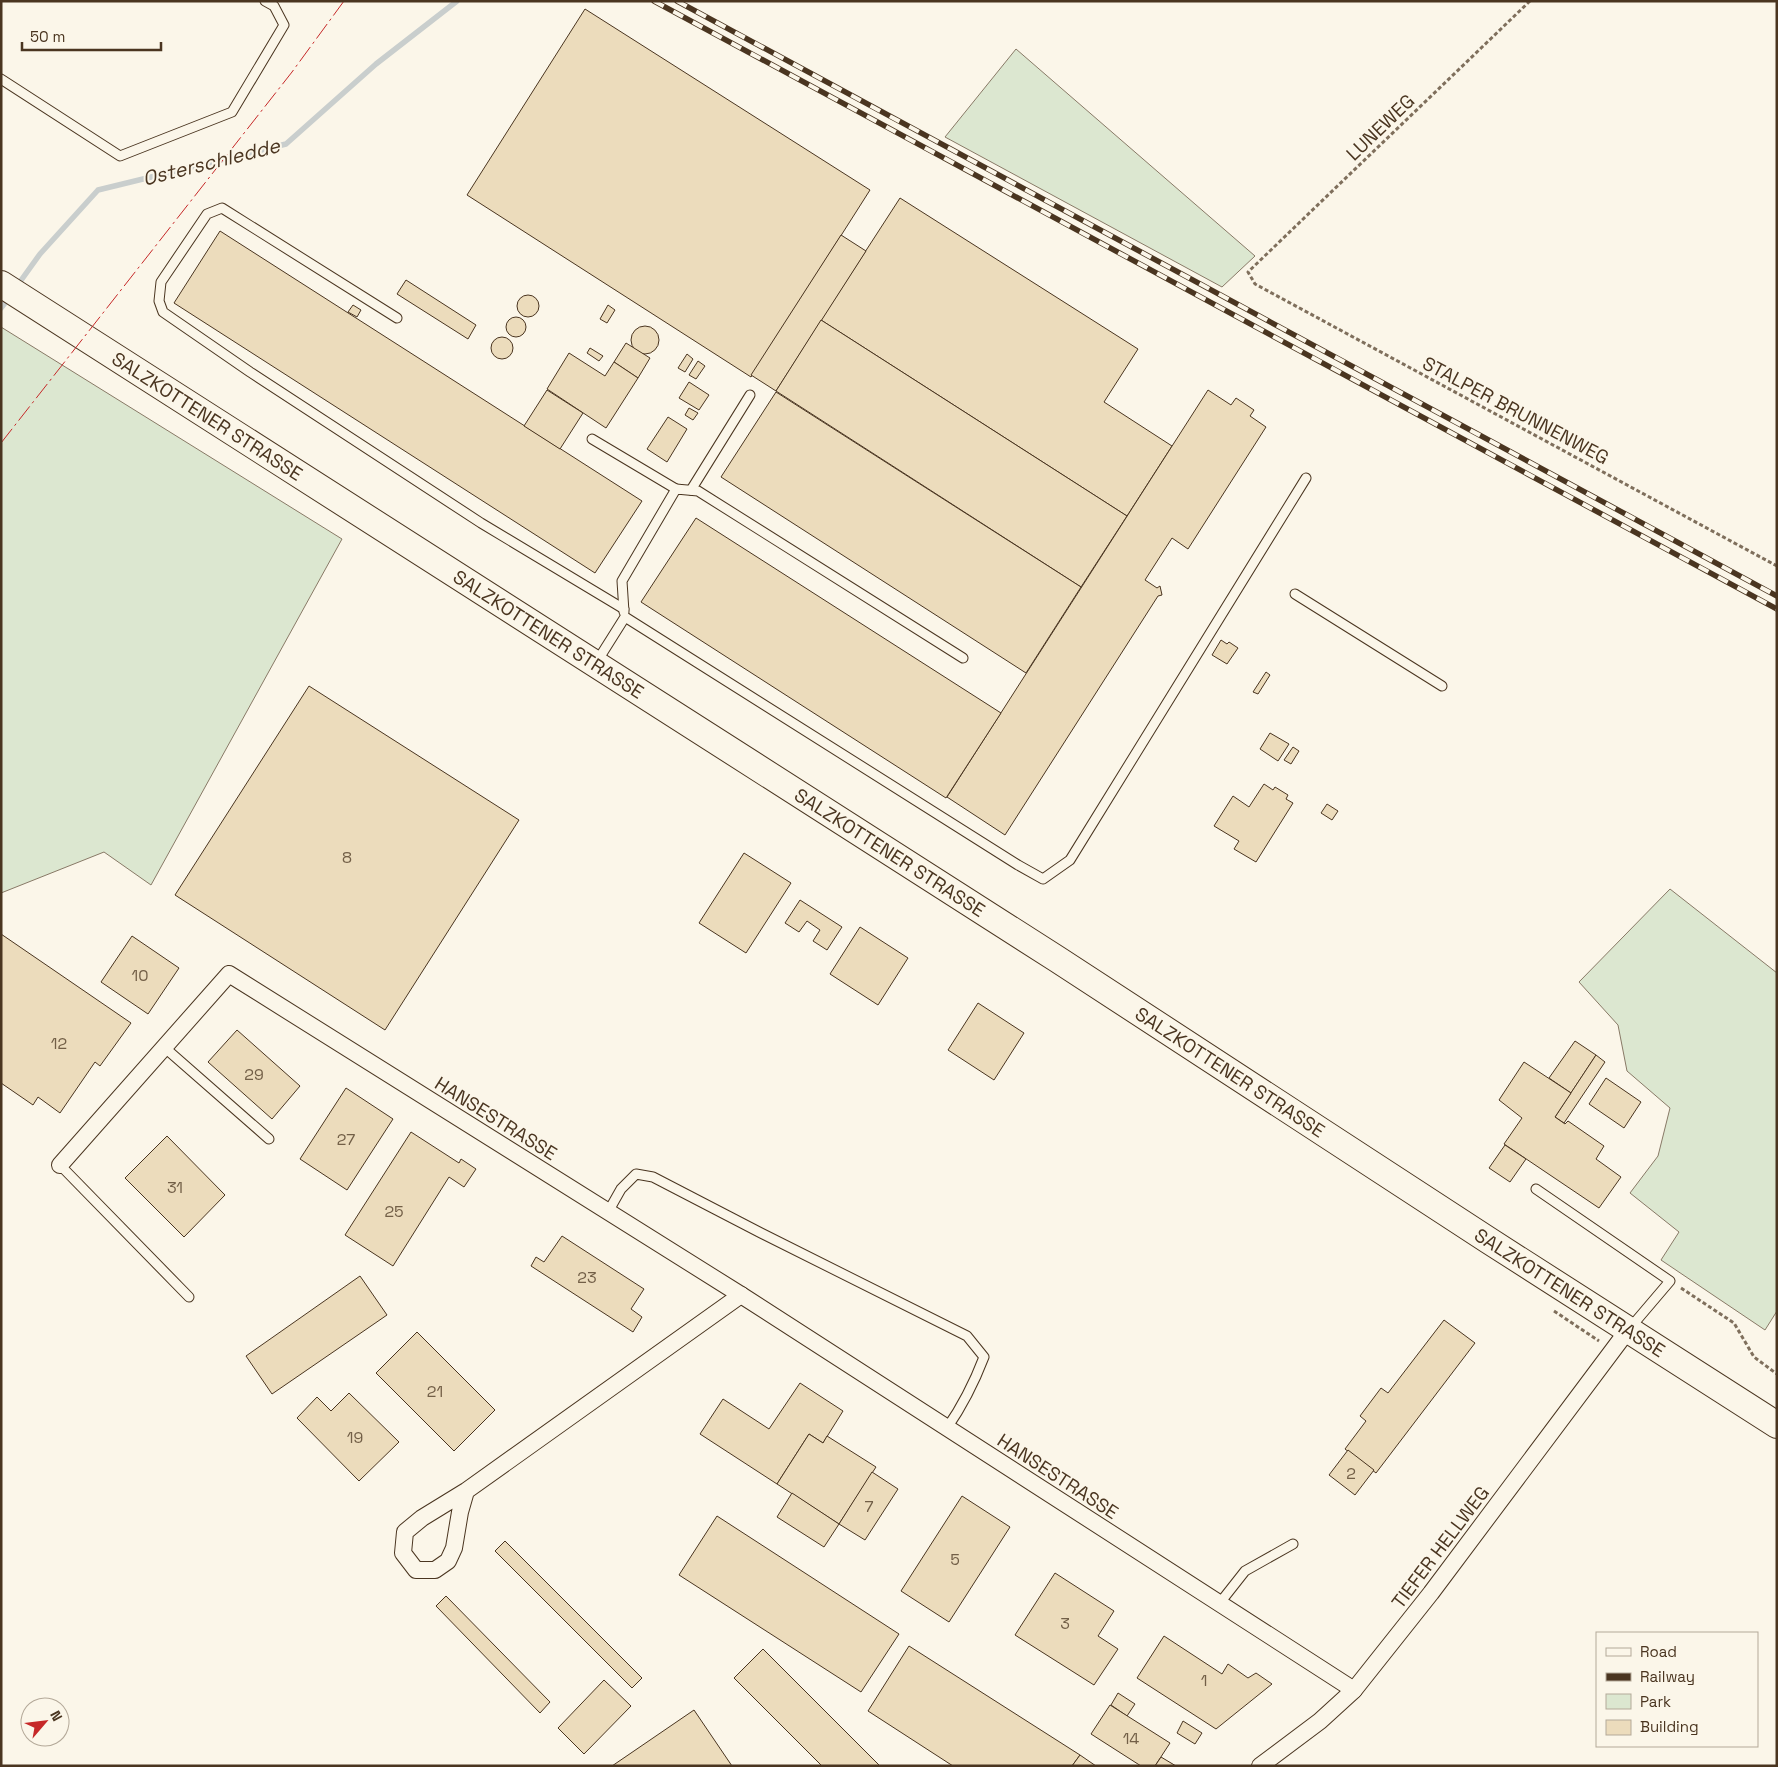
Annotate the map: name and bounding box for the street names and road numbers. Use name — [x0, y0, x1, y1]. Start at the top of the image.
street label: LUNEWEG — [1341, 89, 1420, 166]
street label: SALZKOTTENER STRASSE — [107, 346, 307, 487]
street label: STALPER BRUNNENWEG — [1418, 351, 1613, 470]
street label: SALZKOTTENER STRASSE — [448, 564, 648, 705]
street label: SALZKOTTENER STRASSE — [790, 782, 990, 923]
street label: SALZKOTTENER STRASSE — [1130, 1001, 1330, 1143]
street label: HANSESTRASSE — [430, 1071, 562, 1166]
street label: SALZKOTTENER STRASSE — [1470, 1223, 1670, 1363]
street label: HANSESTRASSE — [992, 1428, 1123, 1525]
street label: TIEFER HELLWEG — [1386, 1481, 1495, 1614]

